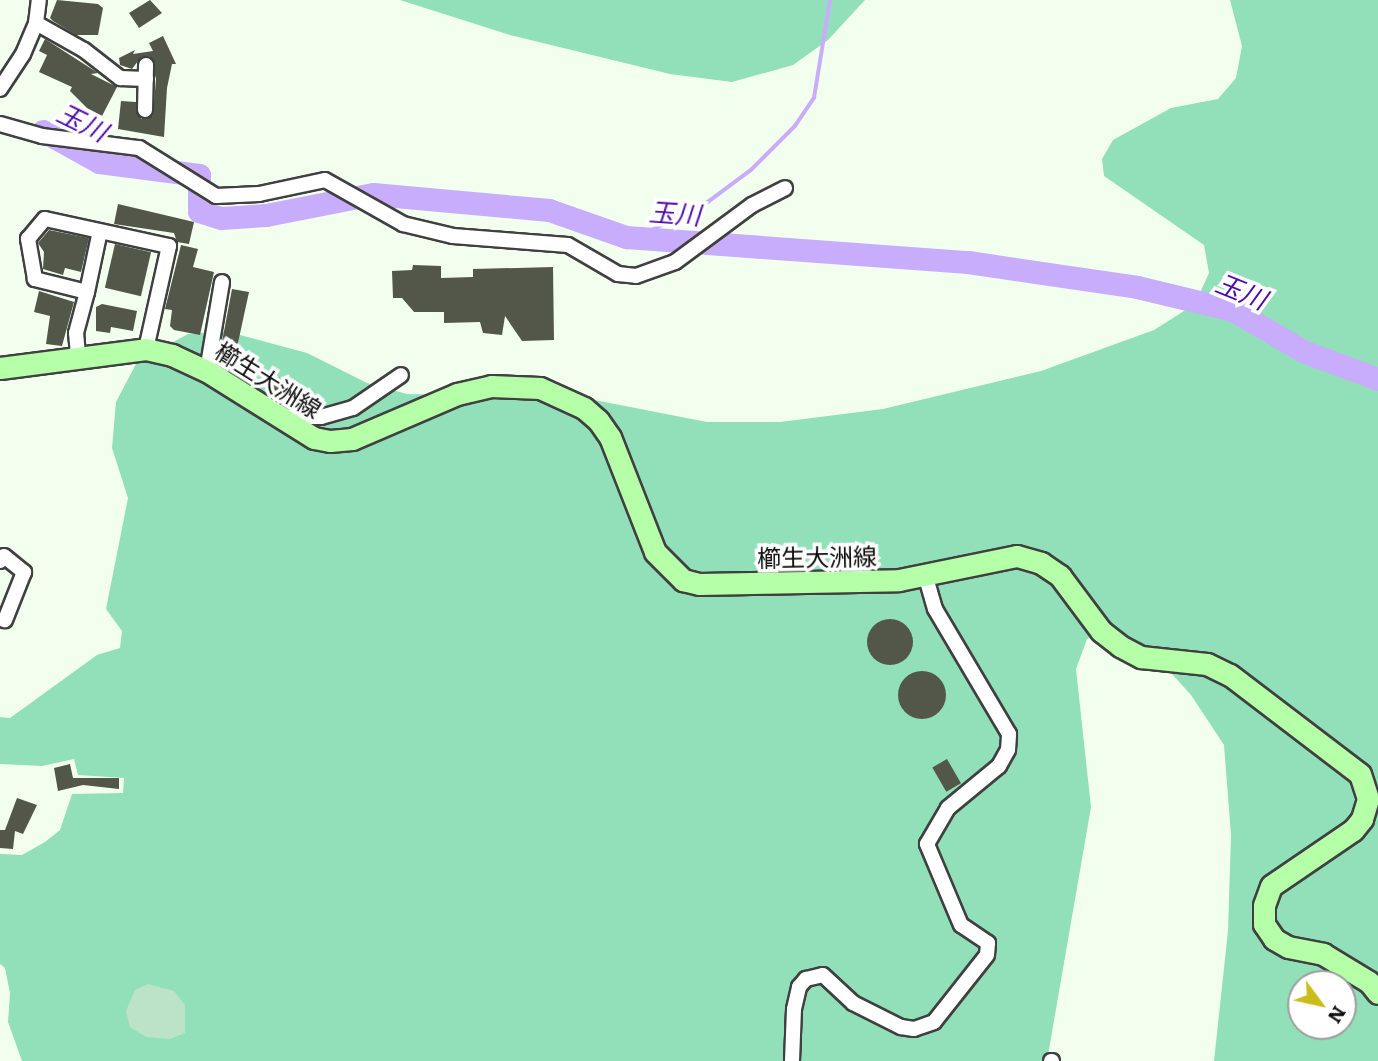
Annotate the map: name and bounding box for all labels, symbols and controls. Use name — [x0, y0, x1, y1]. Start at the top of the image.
water label: 玉川 — [53, 96, 113, 146]
water label: 玉川 — [648, 195, 702, 229]
water label: 玉川 — [1212, 266, 1272, 314]
street label: 櫛生大洲線 — [210, 335, 328, 423]
street label: 櫛生大洲線 — [757, 541, 877, 571]
north arrow — [1287, 970, 1357, 1040]
text: N — [1322, 1001, 1354, 1030]

